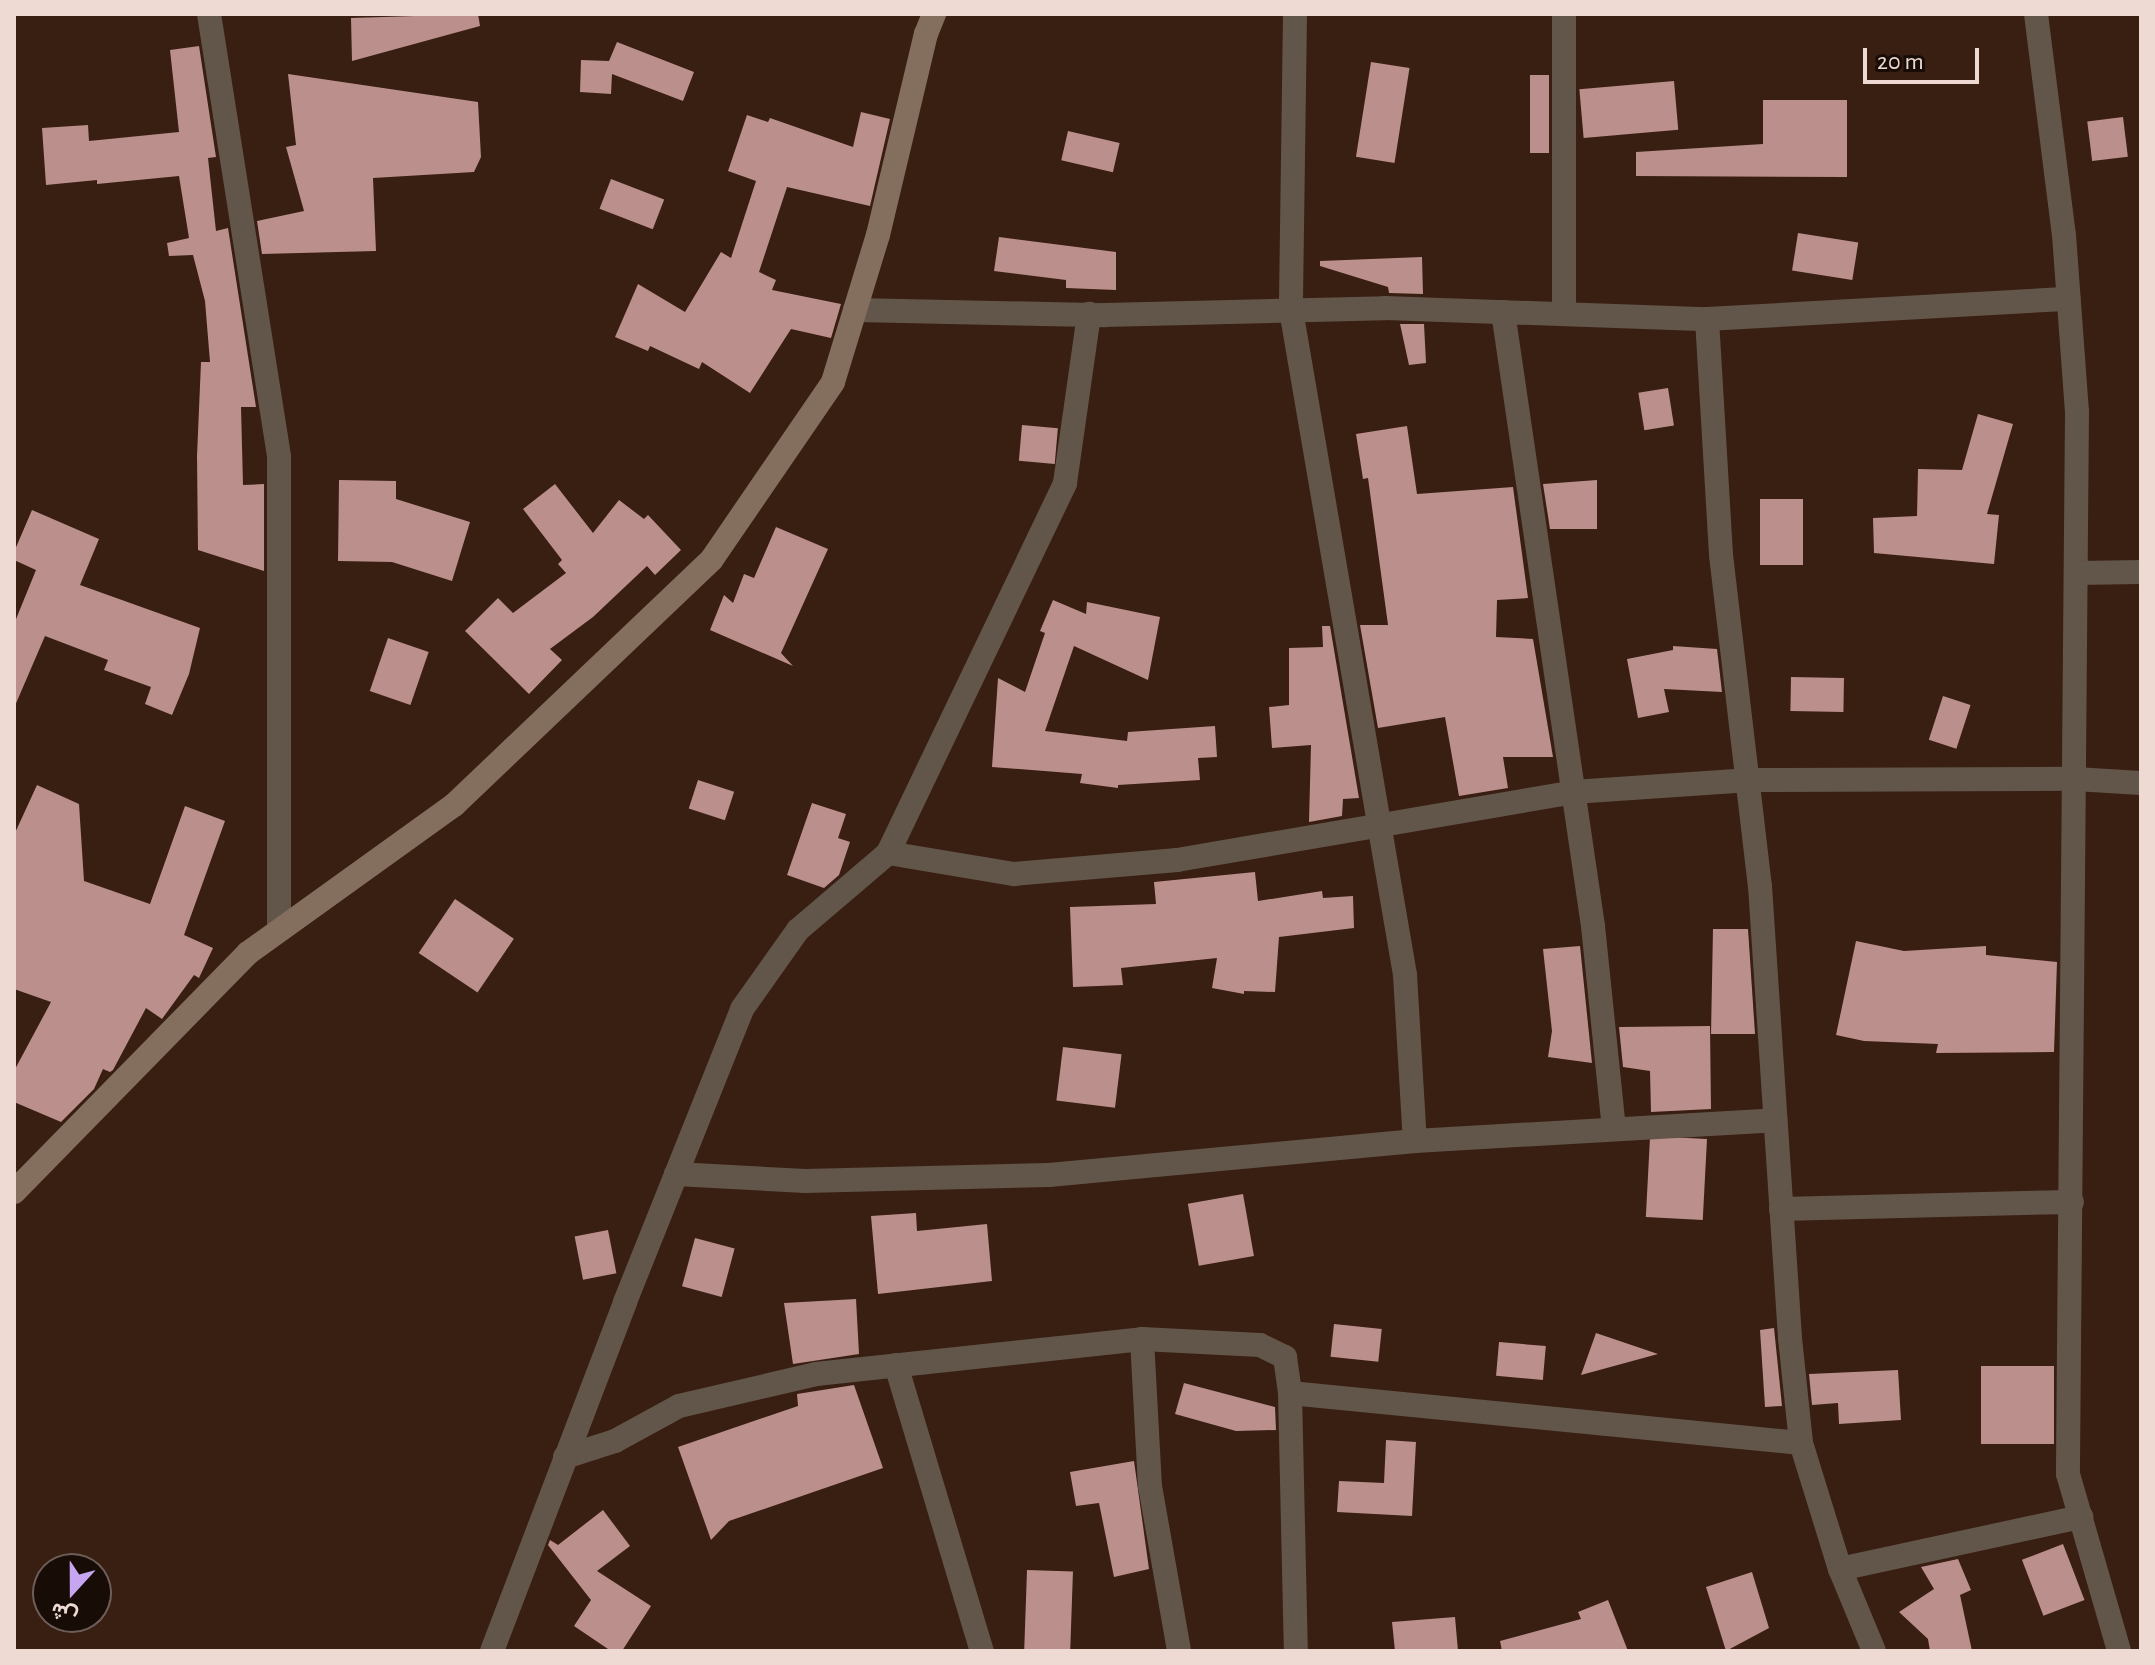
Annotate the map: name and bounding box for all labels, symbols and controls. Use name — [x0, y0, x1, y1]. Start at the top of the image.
scale bar — [1867, 32, 1983, 82]
text: 20 m — [1877, 50, 1924, 74]
north arrow — [32, 1553, 112, 1633]
text: ش — [48, 1599, 80, 1629]

